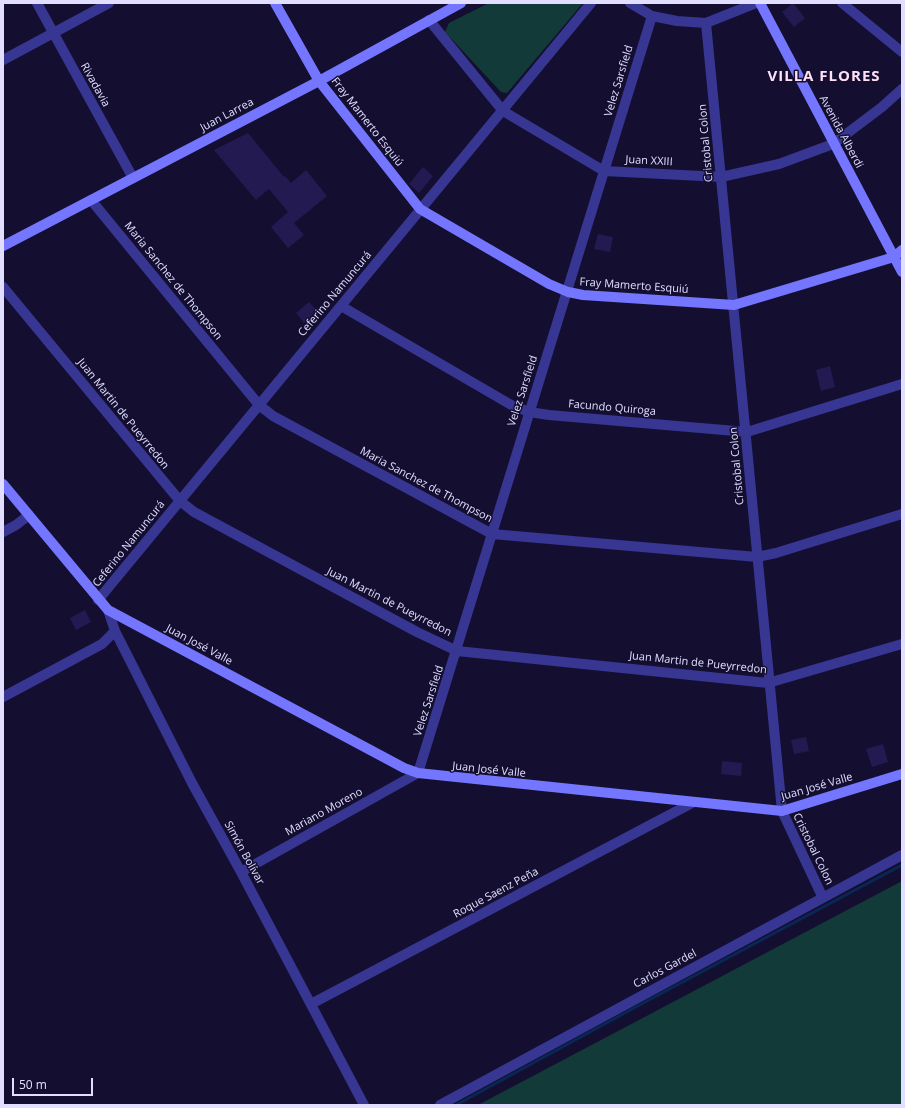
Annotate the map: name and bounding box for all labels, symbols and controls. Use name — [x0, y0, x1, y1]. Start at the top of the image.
street label: Velez Sarsfield — [602, 44, 636, 118]
street label: Rivadavia — [77, 61, 113, 109]
district label: VILLA FLORES — [767, 68, 881, 86]
street label: Fray Mamerto Esquiú — [328, 75, 406, 169]
street label: Avenida Alberdi — [816, 93, 866, 171]
street label: Juan Larrea — [198, 95, 256, 135]
street label: Cristobal Colon — [696, 104, 716, 182]
street label: Juan XXIII — [625, 153, 673, 169]
street label: Maria Sanchez de Thompson — [121, 219, 225, 343]
street label: Ceferino Namuncurá — [296, 249, 374, 339]
street label: Fray Mamerto Esquiú — [579, 276, 689, 296]
street label: Velez Sarsfield — [505, 354, 541, 428]
street label: Juan Martin de Pueyrredon — [74, 356, 172, 472]
street label: Facundo Quiroga — [568, 398, 656, 418]
street label: Cristobal Colon — [727, 427, 747, 505]
street label: Maria Sanchez de Thompson — [358, 444, 494, 526]
street label: Ceferino Namuncurá — [90, 498, 168, 590]
street label: Juan Martin de Pueyrredon — [324, 565, 454, 639]
street label: Juan José Valle — [163, 622, 235, 668]
street label: Juan Martin de Pueyrredon — [629, 649, 767, 677]
street label: Velez Sarsfield — [411, 664, 447, 738]
street label: Juan José Valle — [452, 760, 526, 780]
street label: Juan José Valle — [780, 771, 854, 803]
street label: Mariano Moreno — [283, 785, 365, 839]
street label: Cristobal Colon — [790, 811, 836, 887]
street label: Simón Bolívar — [221, 819, 267, 887]
street label: Roque Saenz Peña — [451, 865, 541, 921]
street label: Carlos Gardel — [631, 947, 699, 991]
scale bar — [14, 1070, 95, 1096]
text: 50 m — [19, 1076, 47, 1093]

